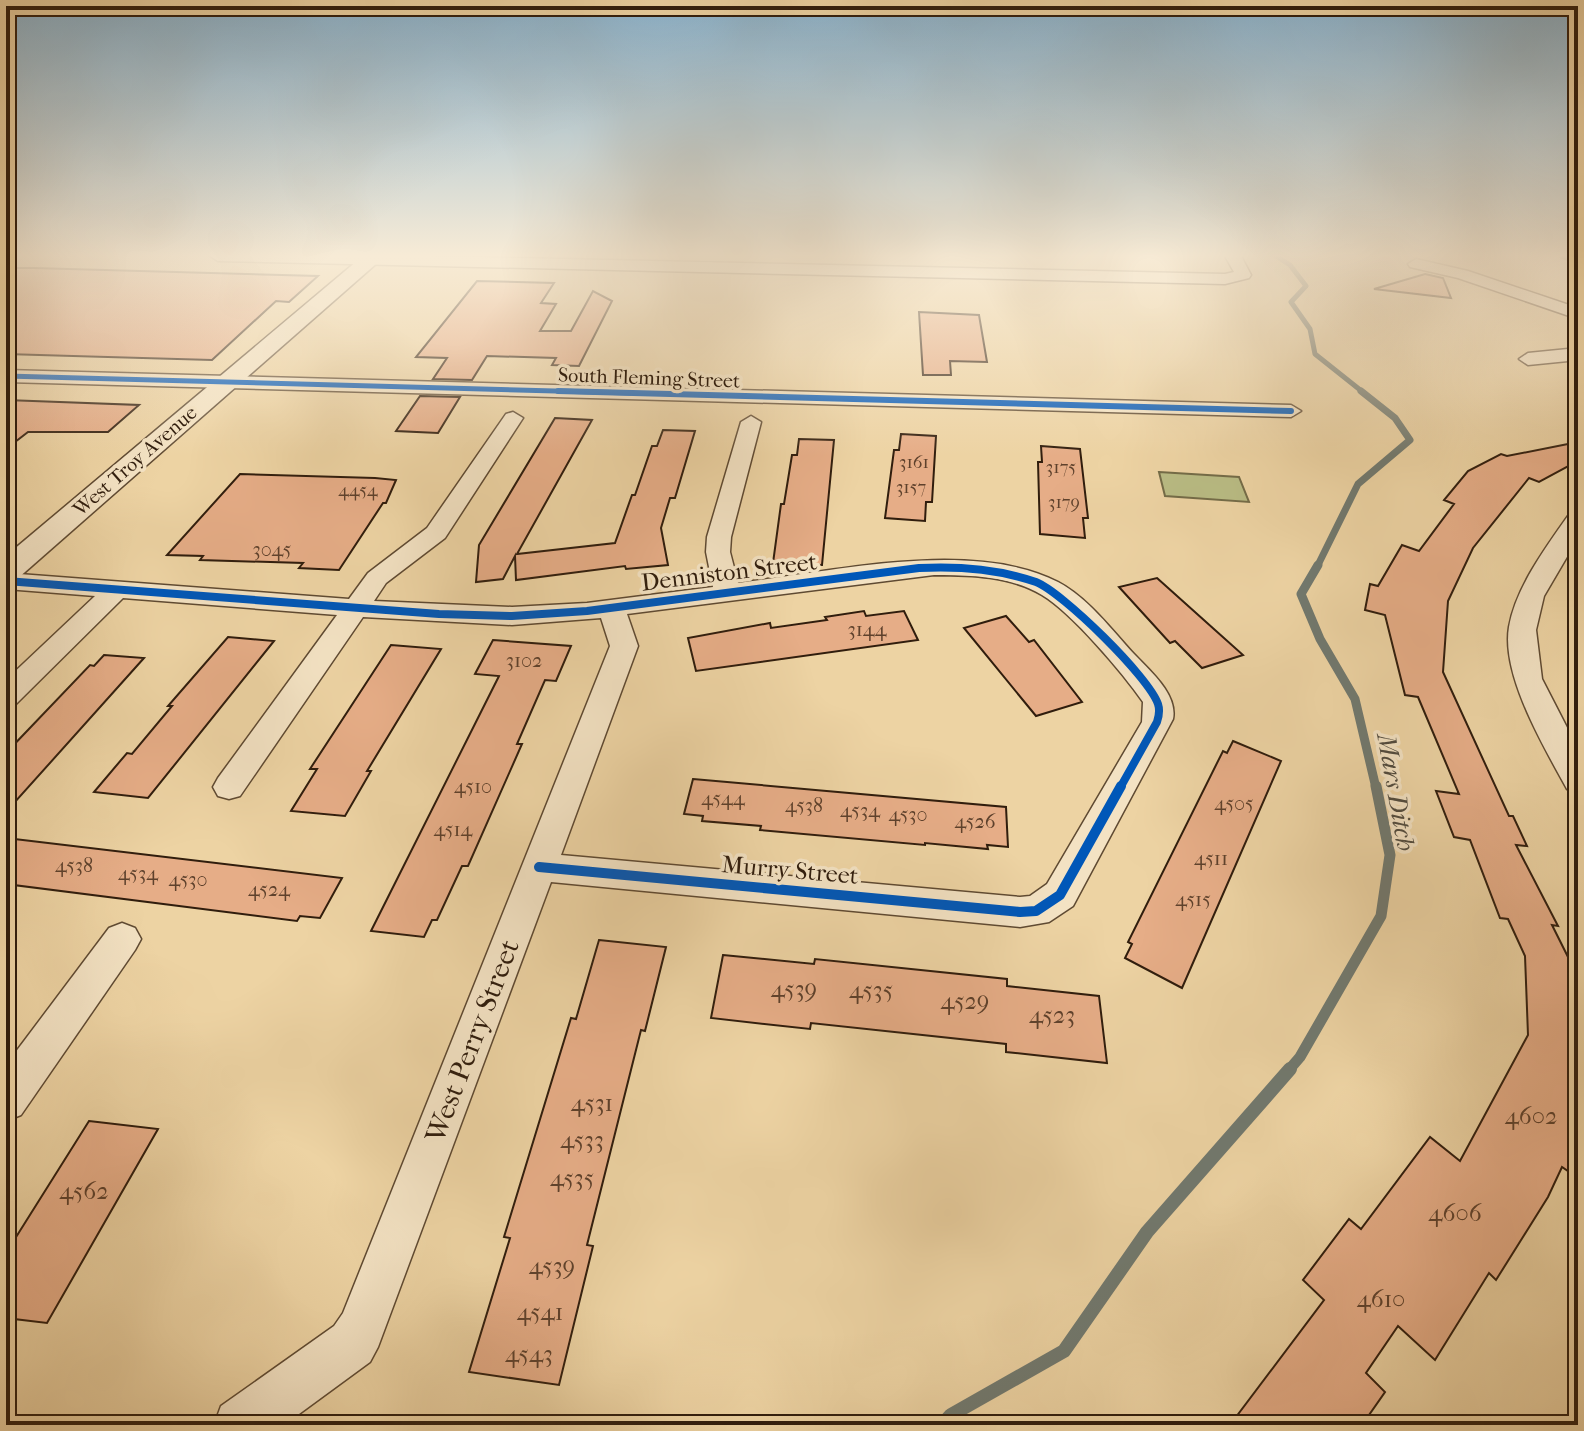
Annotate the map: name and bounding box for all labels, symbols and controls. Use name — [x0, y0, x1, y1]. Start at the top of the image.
street label: South Fleming Street — [558, 363, 740, 393]
street label: West Troy Avenue — [68, 401, 202, 522]
house number: 3161 — [899, 452, 929, 473]
house number: 3175 — [1046, 457, 1076, 478]
house number: 3157 — [896, 477, 926, 498]
house number: 4454 — [338, 480, 378, 501]
house number: 3179 — [1048, 492, 1080, 513]
house number: 3045 — [253, 538, 291, 561]
street label: Denniston Street — [639, 547, 819, 597]
house number: 3144 — [847, 618, 888, 641]
house number: 3102 — [506, 649, 542, 672]
water label: Mars Ditch — [1370, 729, 1422, 853]
house number: 4510 — [454, 775, 492, 798]
house number: 4544 — [701, 787, 746, 810]
house number: 4505 — [1214, 792, 1254, 815]
house number: 4538 — [785, 794, 823, 817]
house number: 4534 — [840, 799, 881, 822]
house number: 4530 — [888, 803, 928, 826]
house number: 4526 — [954, 810, 996, 833]
house number: 4514 — [434, 818, 474, 841]
house number: 4511 — [1194, 847, 1228, 870]
street label: Murry Street — [721, 850, 860, 890]
house number: 4538 — [55, 854, 93, 877]
house number: 4534 — [118, 862, 159, 885]
house number: 4530 — [168, 868, 208, 891]
house number: 4524 — [248, 878, 291, 901]
house number: 4515 — [1175, 888, 1211, 911]
street label: West Perry Street — [418, 935, 526, 1148]
house number: 4539 — [771, 975, 817, 1003]
house number: 4535 — [849, 976, 893, 1004]
house number: 4529 — [941, 987, 989, 1015]
house number: 4523 — [1029, 1001, 1075, 1029]
house number: 4531 — [571, 1089, 613, 1117]
house number: 4602 — [1505, 1102, 1557, 1130]
house number: 4533 — [560, 1126, 604, 1154]
house number: 4535 — [550, 1164, 594, 1192]
house number: 4562 — [59, 1177, 109, 1205]
house number: 4606 — [1428, 1199, 1483, 1227]
house number: 4539 — [529, 1252, 575, 1280]
house number: 4610 — [1357, 1285, 1405, 1313]
house number: 4541 — [517, 1298, 563, 1326]
house number: 4543 — [505, 1340, 553, 1368]

